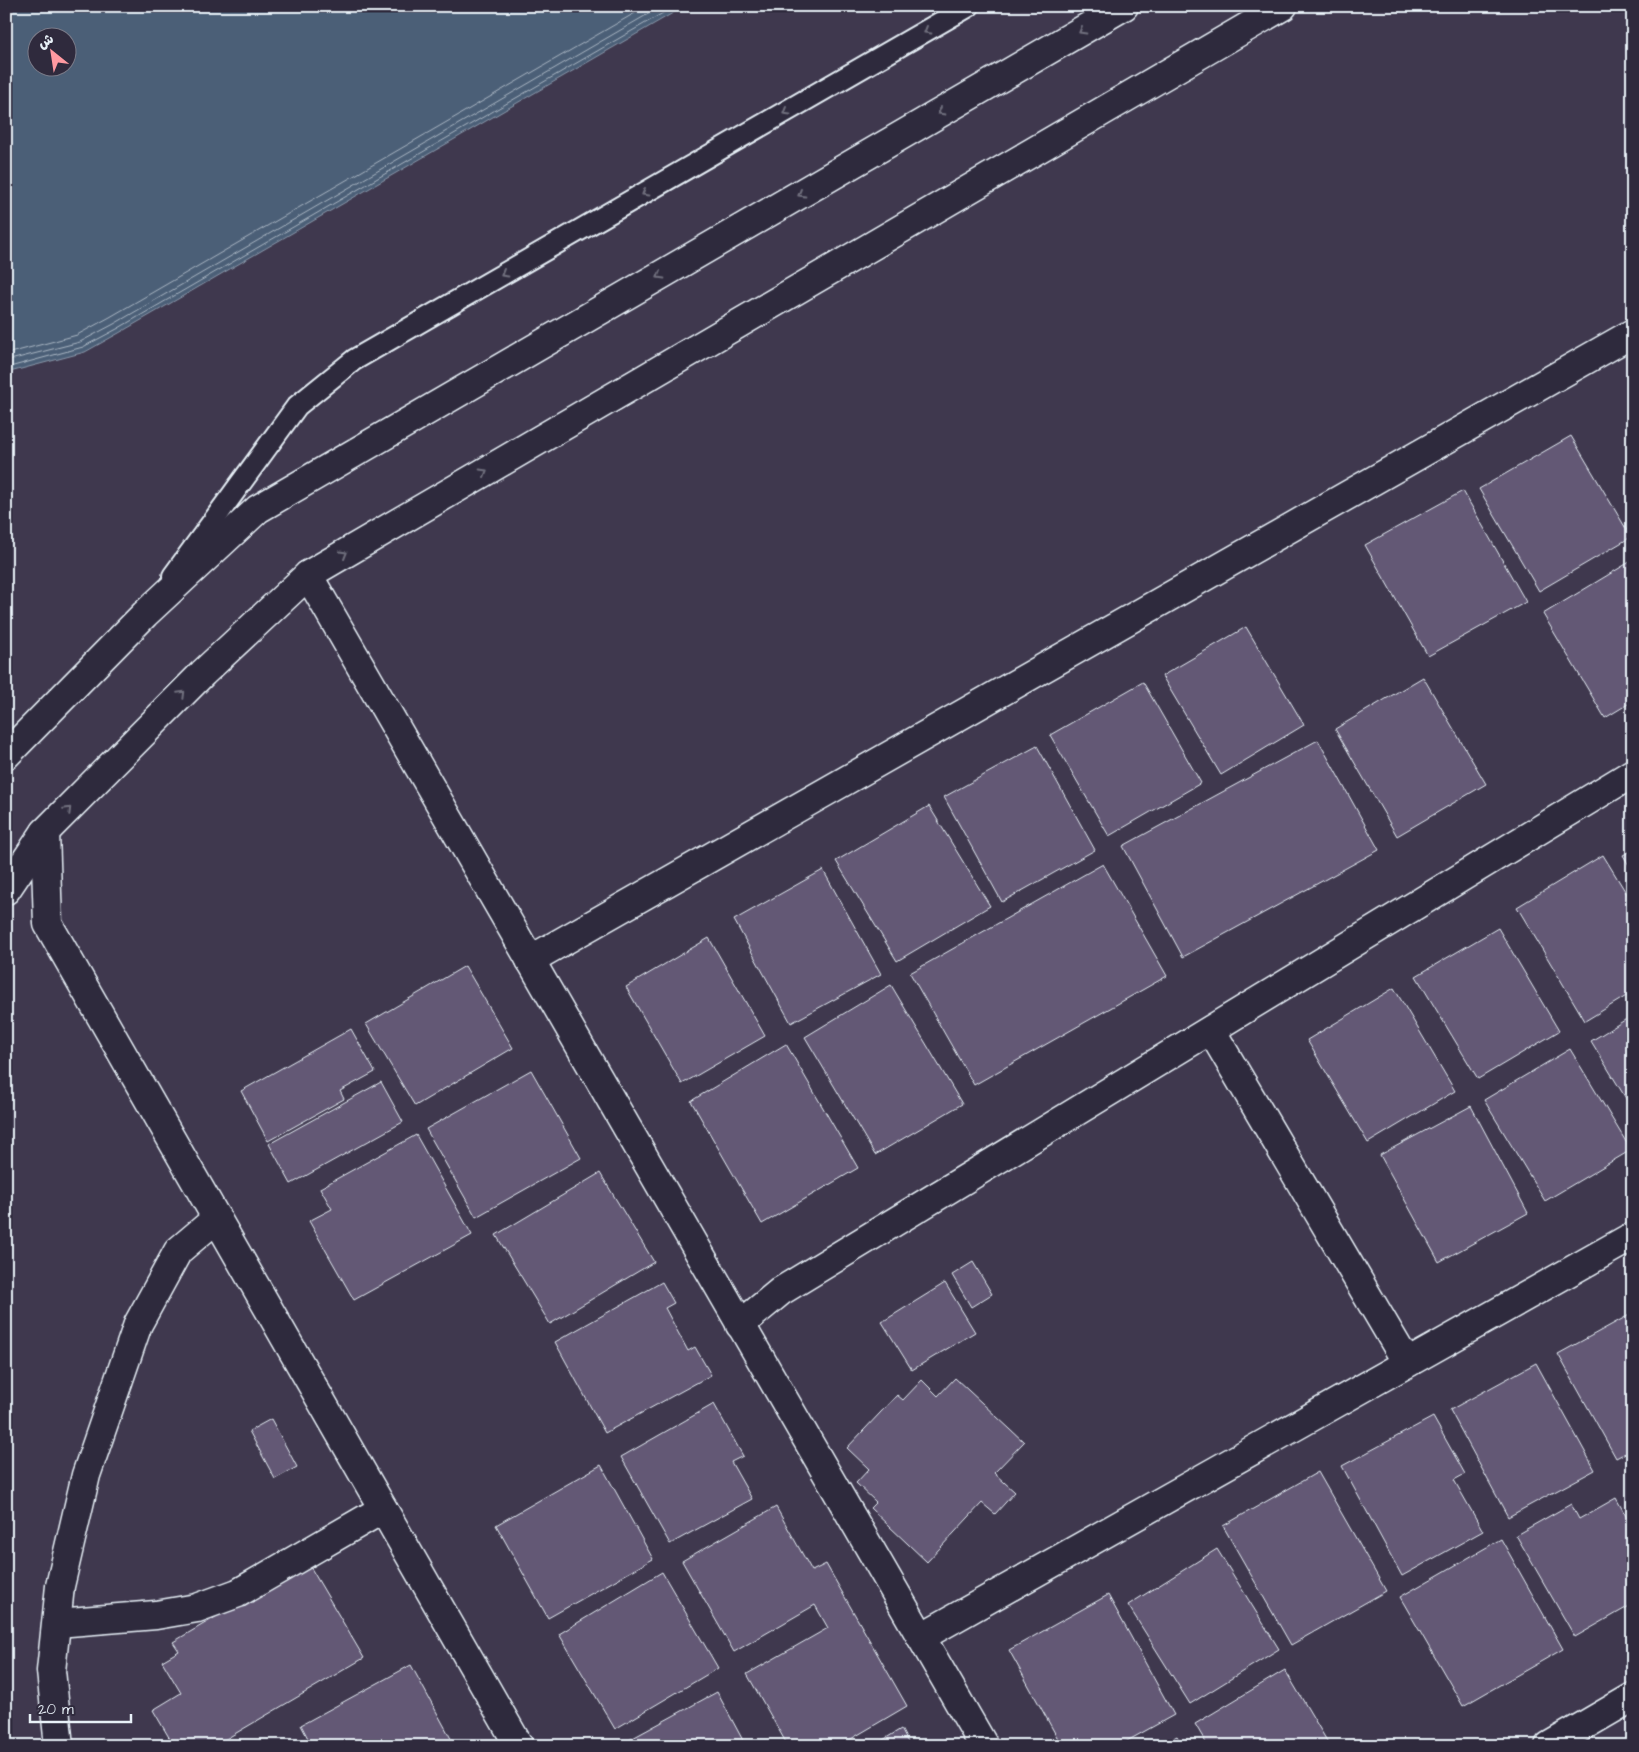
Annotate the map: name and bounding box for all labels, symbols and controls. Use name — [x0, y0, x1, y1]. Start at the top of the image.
one-way arrow — [923, 24, 932, 34]
one-way arrow — [1078, 24, 1087, 34]
north arrow — [28, 28, 78, 78]
text: ش — [34, 29, 58, 54]
one-way arrow — [782, 105, 791, 115]
one-way arrow — [938, 106, 947, 116]
one-way arrow — [641, 186, 650, 196]
one-way arrow — [797, 188, 806, 198]
one-way arrow — [500, 267, 509, 277]
one-way arrow — [657, 269, 666, 279]
one-way arrow — [479, 469, 488, 479]
one-way arrow — [338, 551, 347, 561]
one-way arrow — [176, 691, 185, 700]
one-way arrow — [62, 807, 71, 816]
scale bar — [30, 1692, 131, 1724]
text: 20 m — [38, 1699, 74, 1720]

